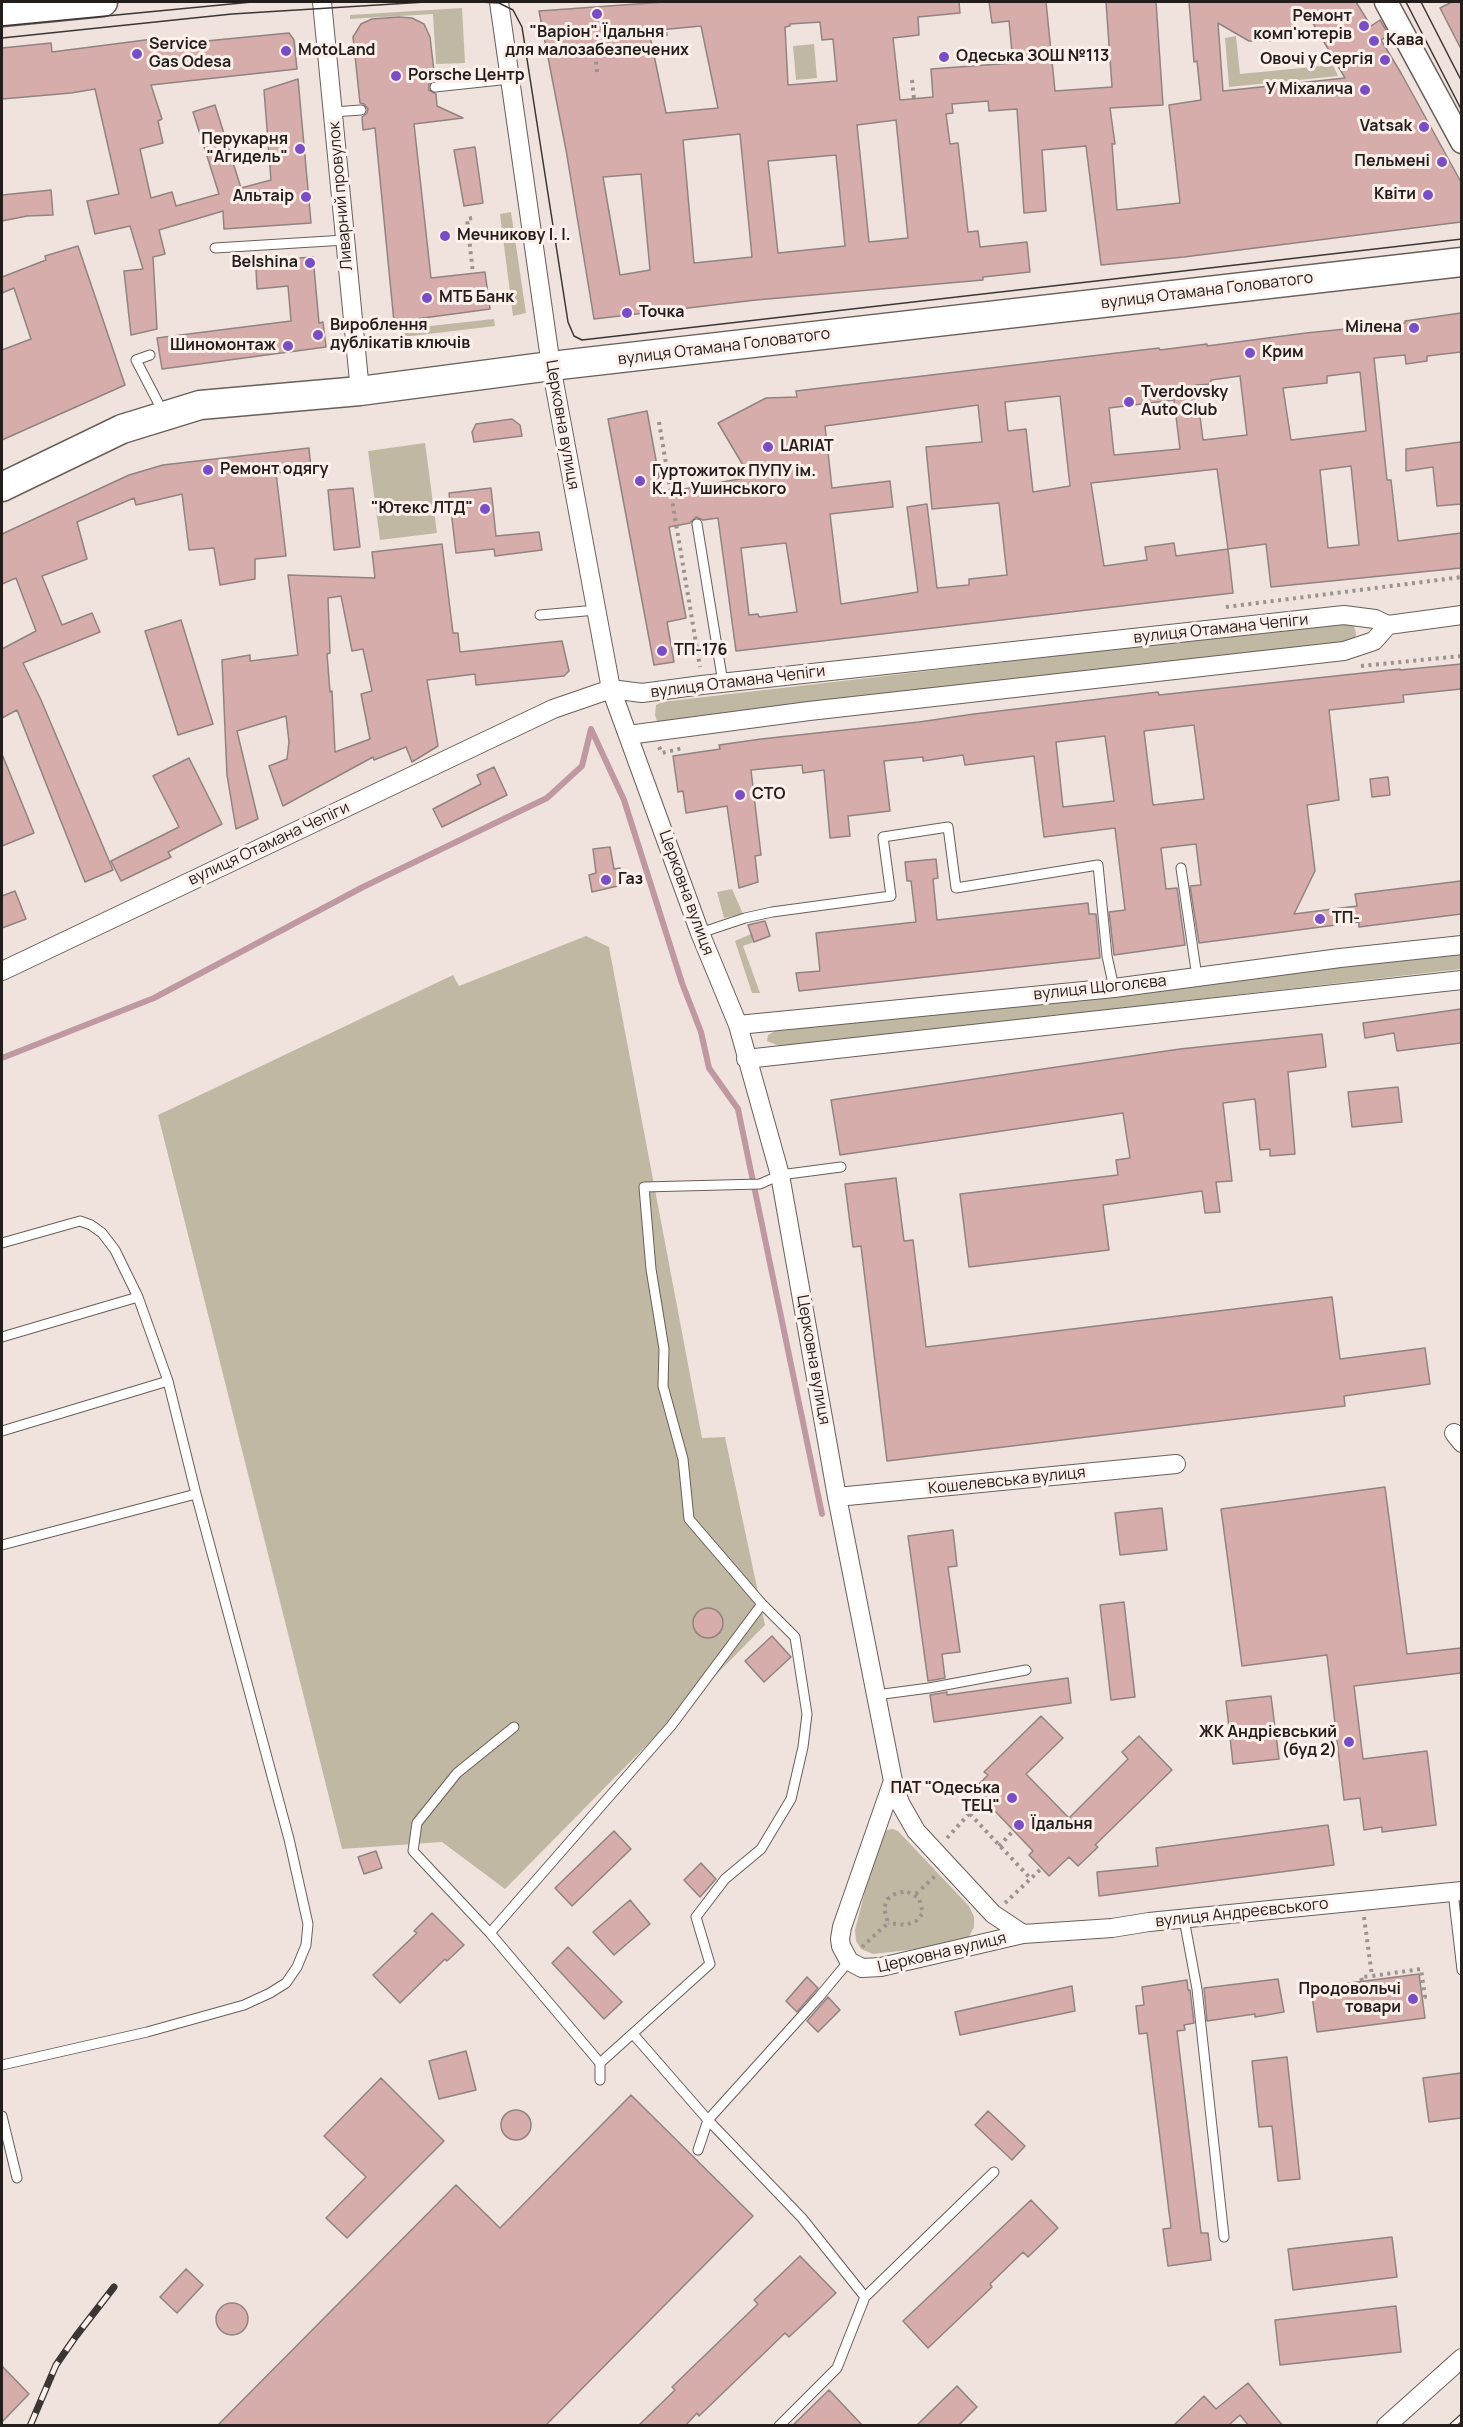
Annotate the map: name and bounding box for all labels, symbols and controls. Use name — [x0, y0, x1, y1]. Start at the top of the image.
marker: "Варіон". Їдальня для малозабезпечених — [590, 7, 604, 21]
place label: Ремонт комп'ютерів — [1253, 7, 1352, 45]
marker: Ремонт комп'ютерів — [1357, 19, 1371, 33]
place label: "Варіон". Їдальня для малозабезпечених — [505, 23, 689, 61]
place label: Кава — [1386, 31, 1424, 51]
marker: Кава — [1367, 34, 1381, 48]
place label: Service Gas Odesa — [149, 35, 231, 73]
place label: MotoLand — [298, 41, 375, 61]
marker: MotoLand — [279, 44, 293, 58]
marker: Service Gas Odesa — [130, 47, 144, 61]
place label: Одеська ЗОШ №113 — [956, 47, 1109, 67]
marker: Одеська ЗОШ №113 — [937, 50, 951, 64]
place label: Овочі у Сергія — [1260, 50, 1373, 70]
marker: Овочі у Сергія — [1378, 53, 1392, 67]
place label: Porsche Центр — [408, 66, 525, 86]
marker: Porsche Центр — [389, 69, 403, 83]
place label: У Міхалича — [1266, 80, 1353, 100]
marker: У Міхалича — [1358, 83, 1372, 97]
place label: Vatsak — [1360, 117, 1412, 137]
marker: Vatsak — [1417, 120, 1431, 134]
street label: Ливарний провулок — [325, 121, 357, 271]
place label: Перукарня "Агидель" — [201, 130, 288, 168]
marker: Перукарня "Агидель" — [293, 142, 307, 156]
place label: Пельмені — [1354, 152, 1430, 172]
marker: Пельмені — [1435, 155, 1449, 169]
place label: Квіти — [1374, 185, 1416, 205]
place label: Альтаір — [233, 187, 294, 207]
marker: Квіти — [1421, 188, 1435, 202]
marker: Альтаір — [299, 190, 313, 204]
place label: Мечникову І. І. — [457, 226, 571, 246]
marker: Мечникову І. І. — [438, 229, 452, 243]
place label: Belshina — [231, 253, 298, 273]
marker: Belshina — [303, 256, 317, 270]
street label: вулиця Отамана Головатого — [1100, 268, 1314, 314]
place label: МТБ Банк — [439, 288, 514, 308]
marker: МТБ Банк — [420, 291, 434, 305]
place label: Точка — [639, 303, 684, 323]
marker: Точка — [620, 306, 634, 320]
place label: Вироблення дублікатів ключів — [330, 316, 470, 354]
place label: Мілена — [1345, 318, 1402, 338]
marker: Мілена — [1407, 321, 1421, 335]
street label: вулиця Отамана Головатого — [617, 324, 831, 370]
marker: Вироблення дублікатів ключів — [311, 328, 325, 342]
place label: Шиномонтаж — [170, 336, 276, 356]
marker: Шиномонтаж — [281, 339, 295, 353]
place label: Крим — [1262, 343, 1304, 363]
marker: Крим — [1243, 346, 1257, 360]
street label: Церковна вулиця — [541, 359, 583, 491]
place label: Tverdovsky Auto Club — [1141, 383, 1228, 421]
marker: Tverdovsky Auto Club — [1122, 395, 1136, 409]
place label: LARIAT — [780, 437, 834, 457]
marker: LARIAT — [761, 440, 775, 454]
place label: Ремонт одягу — [220, 460, 328, 480]
place label: Гуртожиток ПУПУ ім. К. Д. Ушинського — [652, 462, 816, 500]
marker: Ремонт одягу — [201, 463, 215, 477]
marker: Гуртожиток ПУПУ ім. К. Д. Ушинського — [633, 474, 647, 488]
place label: "Ютекс ЛТД" — [371, 499, 473, 519]
marker: "Ютекс ЛТД" — [478, 502, 492, 516]
street label: вулиця Отамана Чепіги — [1133, 610, 1309, 648]
place label: ТП-176 — [674, 641, 727, 661]
marker: ТП-176 — [655, 644, 669, 658]
street label: вулиця Отамана Чепіги — [650, 662, 826, 702]
place label: СТО — [752, 785, 786, 805]
marker: СТО — [733, 788, 747, 802]
street label: вулиця Отамана Чепіги — [185, 798, 353, 890]
street label: Церковна вулиця — [655, 828, 717, 958]
place label: Газ — [618, 870, 643, 890]
marker: Газ — [599, 873, 613, 887]
place label: ТП- — [1332, 909, 1360, 929]
marker: ТП- — [1313, 912, 1327, 926]
street label: вулиця Щоголєва — [1033, 971, 1167, 1005]
street label: Церковна вулиця — [792, 1294, 834, 1426]
street label: Кошелевська вулиця — [927, 1463, 1087, 1499]
place label: ЖК Андрієвський (буд 2) — [1199, 1723, 1337, 1761]
marker: ЖК Андрієвський (буд 2) — [1342, 1735, 1356, 1749]
place label: ПАТ "Одеська ТЕЦ" — [890, 1779, 1000, 1817]
marker: ПАТ "Одеська ТЕЦ" — [1005, 1791, 1019, 1805]
place label: Їдальня — [1031, 1815, 1093, 1835]
marker: Їдальня — [1012, 1818, 1026, 1832]
street label: вулиця Андреєвського — [1155, 1894, 1329, 1932]
street label: Церковна вулиця — [876, 1929, 1008, 1977]
place label: Продовольчі товари — [1299, 1980, 1401, 2018]
marker: Продовольчі товари — [1406, 1992, 1420, 2006]

